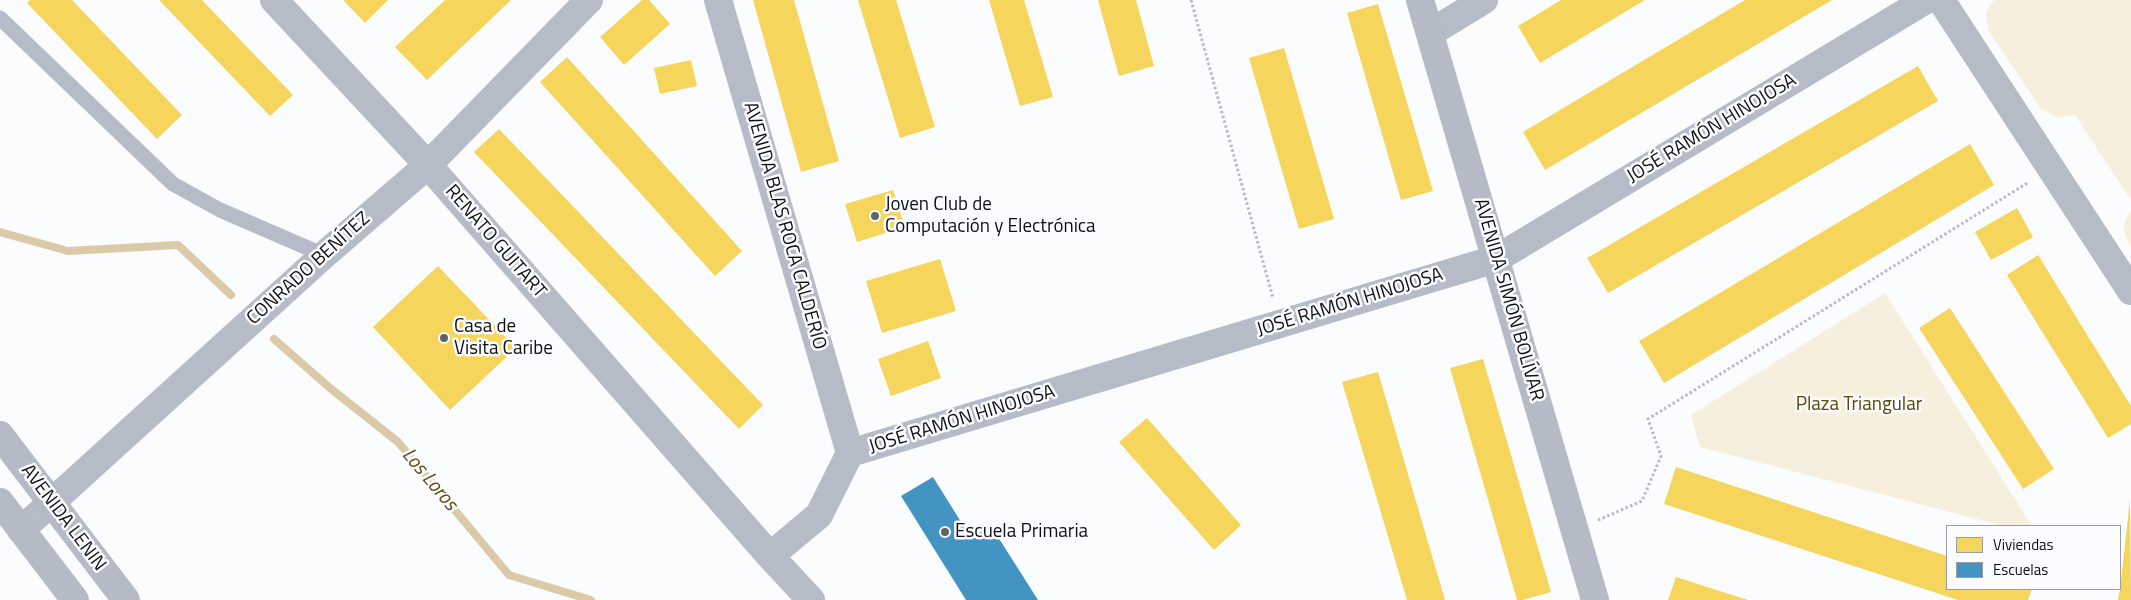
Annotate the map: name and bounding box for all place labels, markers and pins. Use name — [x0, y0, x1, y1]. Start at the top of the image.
place label: Joven Club de Computación y Electrónica — [885, 194, 1096, 238]
marker: Joven Club de Computación y Electrónica — [869, 210, 881, 222]
place label: Casa de Visita Caribe — [454, 316, 553, 360]
marker: Casa de Visita Caribe — [438, 332, 450, 344]
place label: Escuela Primaria — [955, 521, 1088, 543]
marker: Escuela Primaria — [939, 526, 951, 538]

